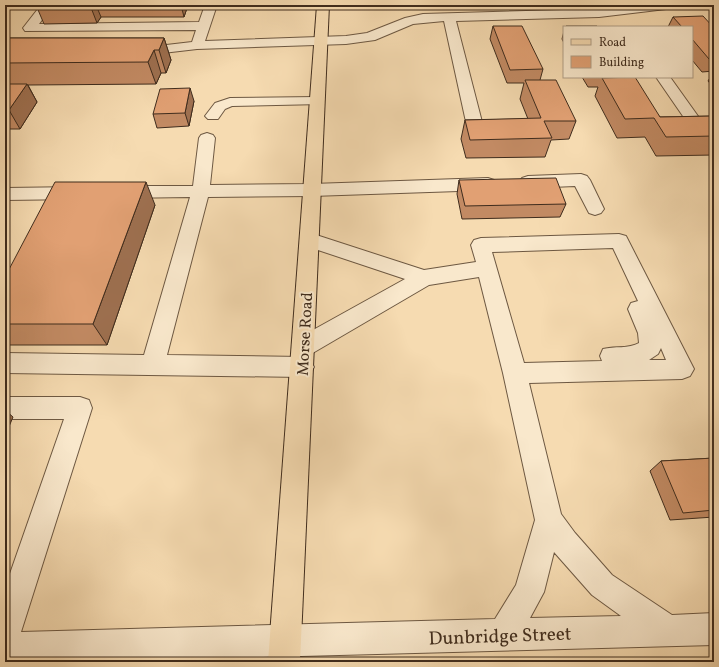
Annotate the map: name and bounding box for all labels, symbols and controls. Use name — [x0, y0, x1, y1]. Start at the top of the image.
legend — [563, 26, 693, 78]
text: Road — [599, 35, 626, 51]
text: Building — [599, 55, 644, 71]
street label: Morse Road — [293, 292, 319, 376]
street label: Dunbridge Street — [428, 621, 572, 652]

